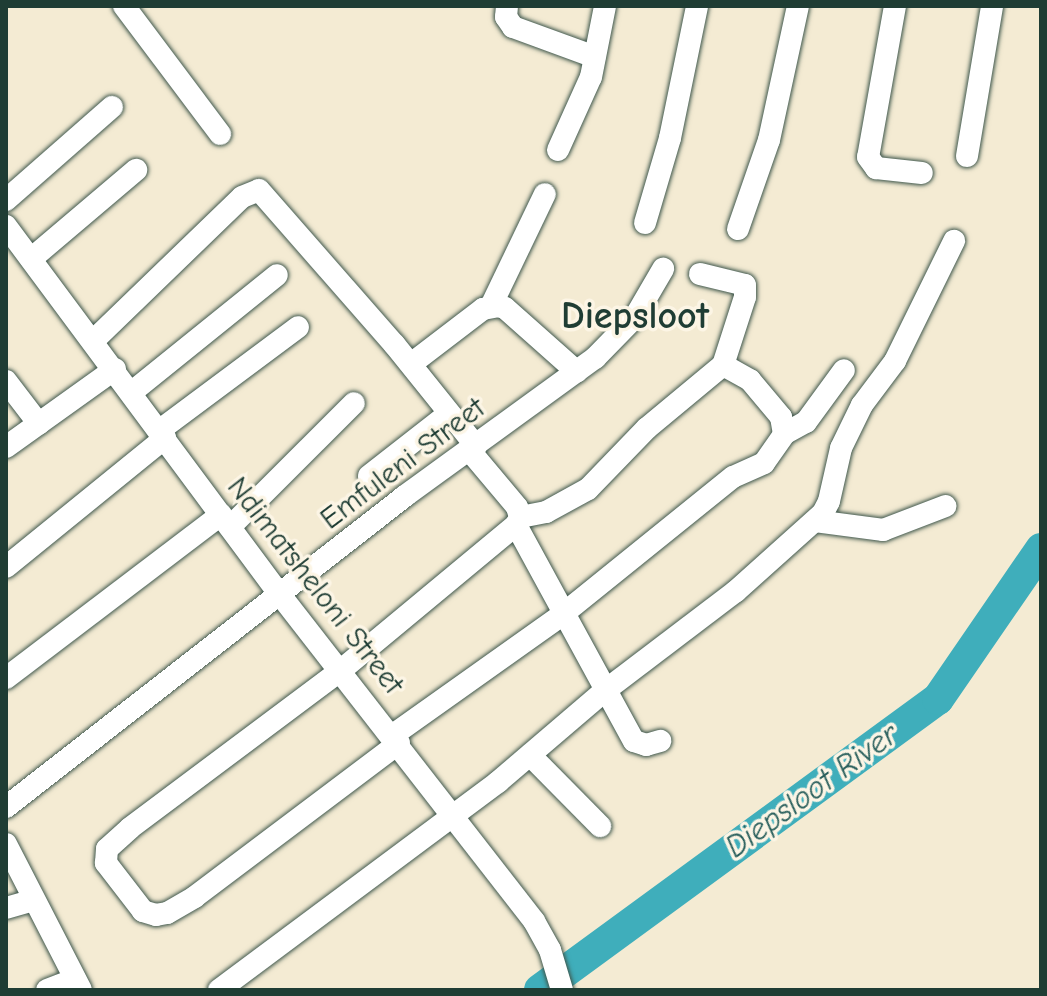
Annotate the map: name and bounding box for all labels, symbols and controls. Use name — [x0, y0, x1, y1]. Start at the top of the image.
district label: Diepsloot — [561, 294, 709, 340]
street label: Emfuleni Street — [314, 390, 492, 538]
street label: Ndimatsheloni Street — [219, 470, 411, 702]
water label: Diepsloot River — [718, 716, 906, 866]

